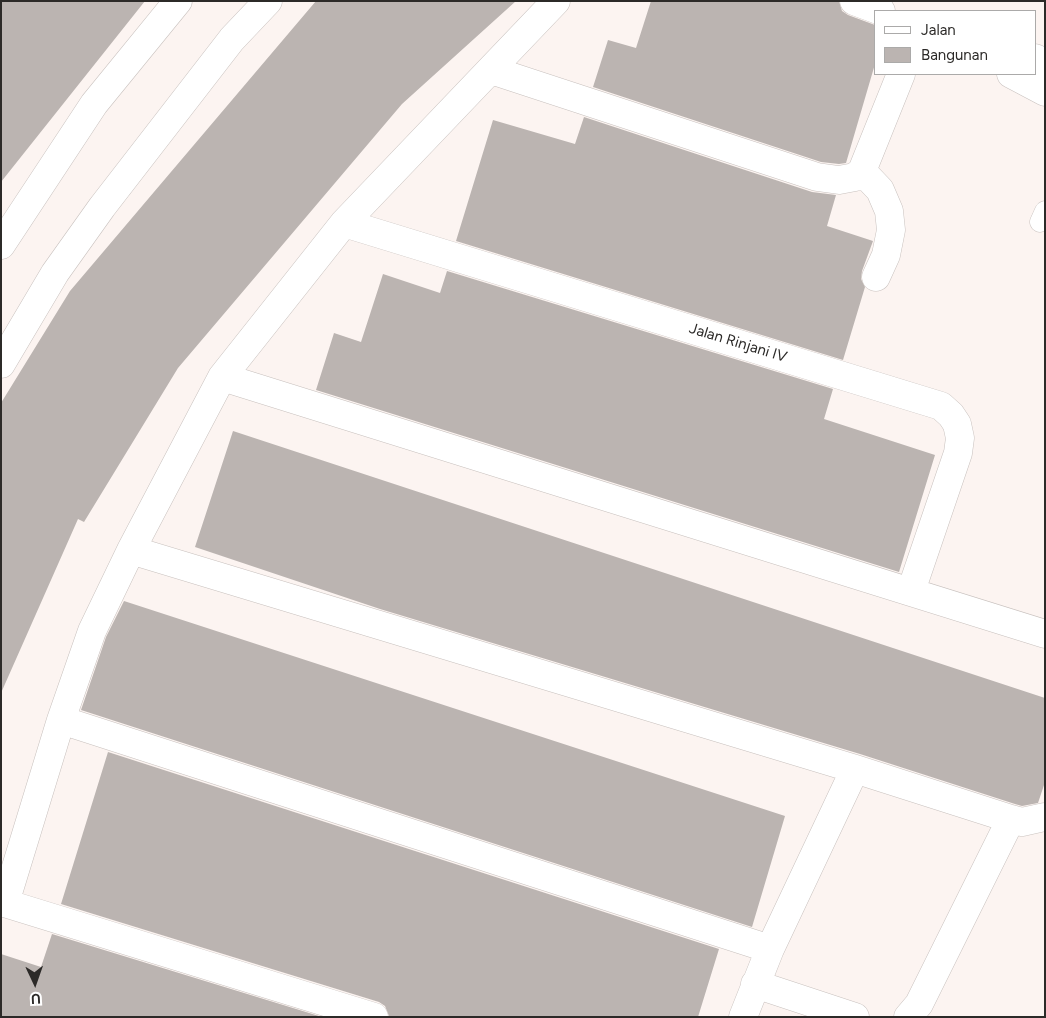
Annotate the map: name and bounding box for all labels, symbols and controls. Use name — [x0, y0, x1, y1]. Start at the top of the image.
legend — [874, 10, 1036, 75]
text: Jalan — [921, 21, 956, 39]
text: Bangunan — [921, 46, 988, 64]
street label: Jalan Rinjani IV — [687, 320, 789, 366]
north arrow — [10, 958, 60, 1008]
text: U — [30, 990, 41, 1007]

